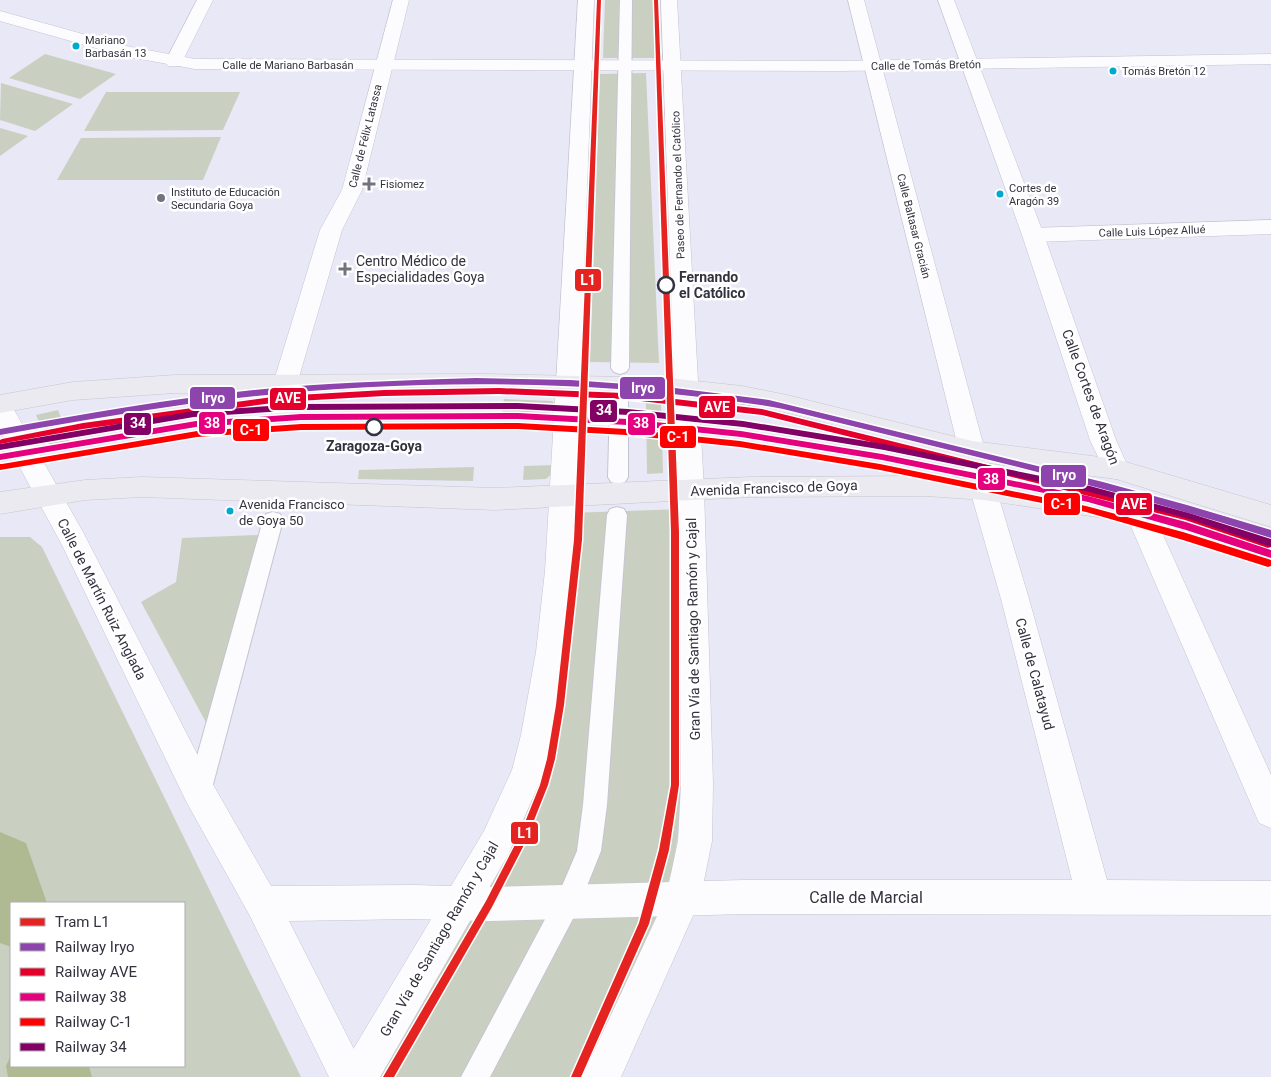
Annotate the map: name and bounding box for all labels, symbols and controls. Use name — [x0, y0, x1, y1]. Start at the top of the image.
place label: Mariano Barbasán 13 — [85, 34, 147, 60]
marker: Mariano Barbasán 13 — [71, 41, 81, 51]
street label: Calle de Tomás Bretón — [871, 58, 981, 73]
street label: Calle de Mariano Barbasán — [222, 59, 354, 72]
place label: Tomás Bretón 12 — [1122, 65, 1206, 78]
marker: Tomás Bretón 12 — [1108, 66, 1118, 76]
street label: Calle de Félix Latassa — [346, 83, 385, 189]
street label: Paseo de Fernando el Católico — [669, 111, 688, 259]
street label: Calle Baltasar Gracián — [894, 172, 933, 280]
marker: Fisiomez — [362, 177, 376, 191]
place label: Fisiomez — [380, 178, 425, 191]
place label: Cortes de Aragón 39 — [1009, 182, 1059, 208]
place label: Instituto de Educación Secundaria Goya — [171, 186, 280, 212]
marker: Cortes de Aragón 39 — [995, 189, 1005, 199]
marker: Instituto de Educación Secundaria Goya — [155, 192, 167, 204]
street label: Calle Luis López Allué — [1098, 223, 1206, 240]
place label: Centro Médico de Especialidades Goya — [356, 253, 485, 285]
marker: Centro Médico de Especialidades Goya — [338, 262, 352, 276]
line badge: L1 — [574, 268, 602, 292]
place label: Fernando el Católico — [679, 269, 746, 301]
text: L1 — [580, 272, 596, 288]
marker: Fernando el Católico — [657, 276, 675, 294]
street label: Calle Cortes de Aragón — [1059, 327, 1123, 467]
line badge: Iryo — [619, 376, 666, 400]
text: Iryo — [631, 380, 655, 396]
line badge: Iryo — [189, 386, 236, 410]
line badge: AVE — [269, 387, 307, 411]
text: Iryo — [201, 390, 225, 406]
text: AVE — [275, 390, 301, 406]
line badge: AVE — [698, 395, 736, 419]
line badge: 34 — [589, 399, 618, 423]
text: AVE — [704, 399, 730, 415]
text: 34 — [596, 402, 612, 418]
line badge: 38 — [198, 411, 226, 435]
line badge: 34 — [123, 412, 152, 436]
line badge: 38 — [627, 412, 656, 436]
text: 34 — [130, 415, 146, 431]
text: 38 — [204, 415, 220, 431]
text: 38 — [633, 415, 649, 431]
line badge: C-1 — [232, 418, 270, 442]
marker: Zaragoza-Goya — [365, 418, 383, 436]
text: C-1 — [240, 422, 262, 438]
line badge: C-1 — [659, 425, 697, 449]
text: C-1 — [667, 429, 689, 445]
place label: Zaragoza-Goya — [326, 438, 423, 454]
line badge: Iryo — [1040, 464, 1087, 488]
line badge: 38 — [977, 467, 1006, 491]
text: Iryo — [1052, 467, 1076, 483]
text: 38 — [983, 471, 999, 487]
street label: Avenida Francisco de Goya — [690, 477, 858, 499]
line badge: C-1 — [1043, 492, 1081, 516]
line badge: AVE — [1115, 492, 1153, 516]
text: C-1 — [1051, 496, 1073, 512]
text: AVE — [1121, 496, 1147, 512]
place label: Avenida Francisco de Goya 50 — [239, 497, 345, 528]
marker: Avenida Francisco de Goya 50 — [225, 506, 235, 516]
street label: Calle de Martín Ruiz Anglada — [54, 516, 150, 682]
street label: Gran Vía de Santiago Ramón y Cajal — [683, 518, 703, 740]
street label: Calle de Calatayud — [1012, 616, 1058, 732]
line badge: L1 — [510, 821, 539, 845]
text: L1 — [517, 825, 533, 841]
street label: Gran Vía de Santiago Ramón y Cajal — [376, 839, 502, 1039]
street label: Calle de Marcial — [809, 888, 923, 907]
legend — [10, 902, 185, 1067]
text: Tram L1 — [55, 913, 110, 931]
text: Railway Iryo — [55, 938, 135, 956]
text: Railway AVE — [55, 963, 138, 981]
text: Railway 38 — [55, 988, 127, 1006]
text: Railway C-1 — [55, 1013, 132, 1031]
text: Railway 34 — [55, 1038, 127, 1056]

